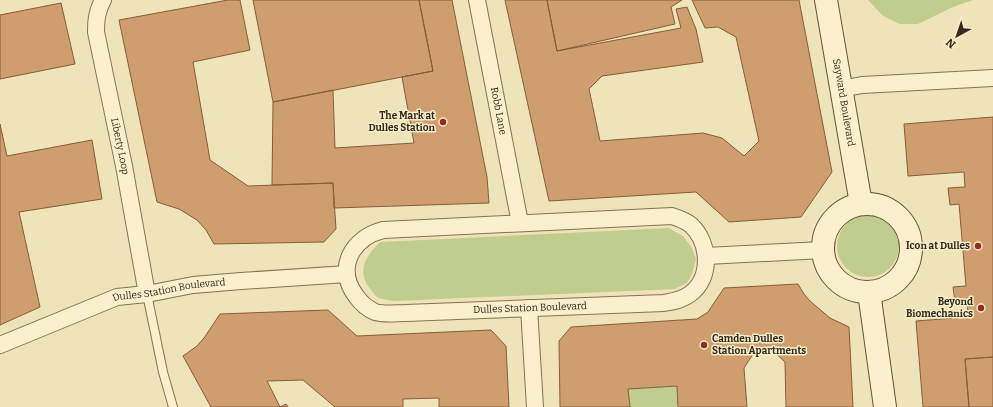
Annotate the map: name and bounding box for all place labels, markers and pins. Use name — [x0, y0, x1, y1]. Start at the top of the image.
place label: The Mark at Dulles Station — [368, 110, 436, 134]
marker: The Mark at Dulles Station — [438, 117, 448, 127]
place label: Icon at Dulles — [906, 240, 970, 252]
marker: Icon at Dulles — [973, 241, 983, 251]
place label: Beyond Biomechanics — [906, 296, 973, 320]
marker: Beyond Biomechanics — [976, 303, 986, 313]
place label: Camden Dulles Station Apartments — [712, 333, 806, 357]
marker: Camden Dulles Station Apartments — [699, 340, 709, 350]

